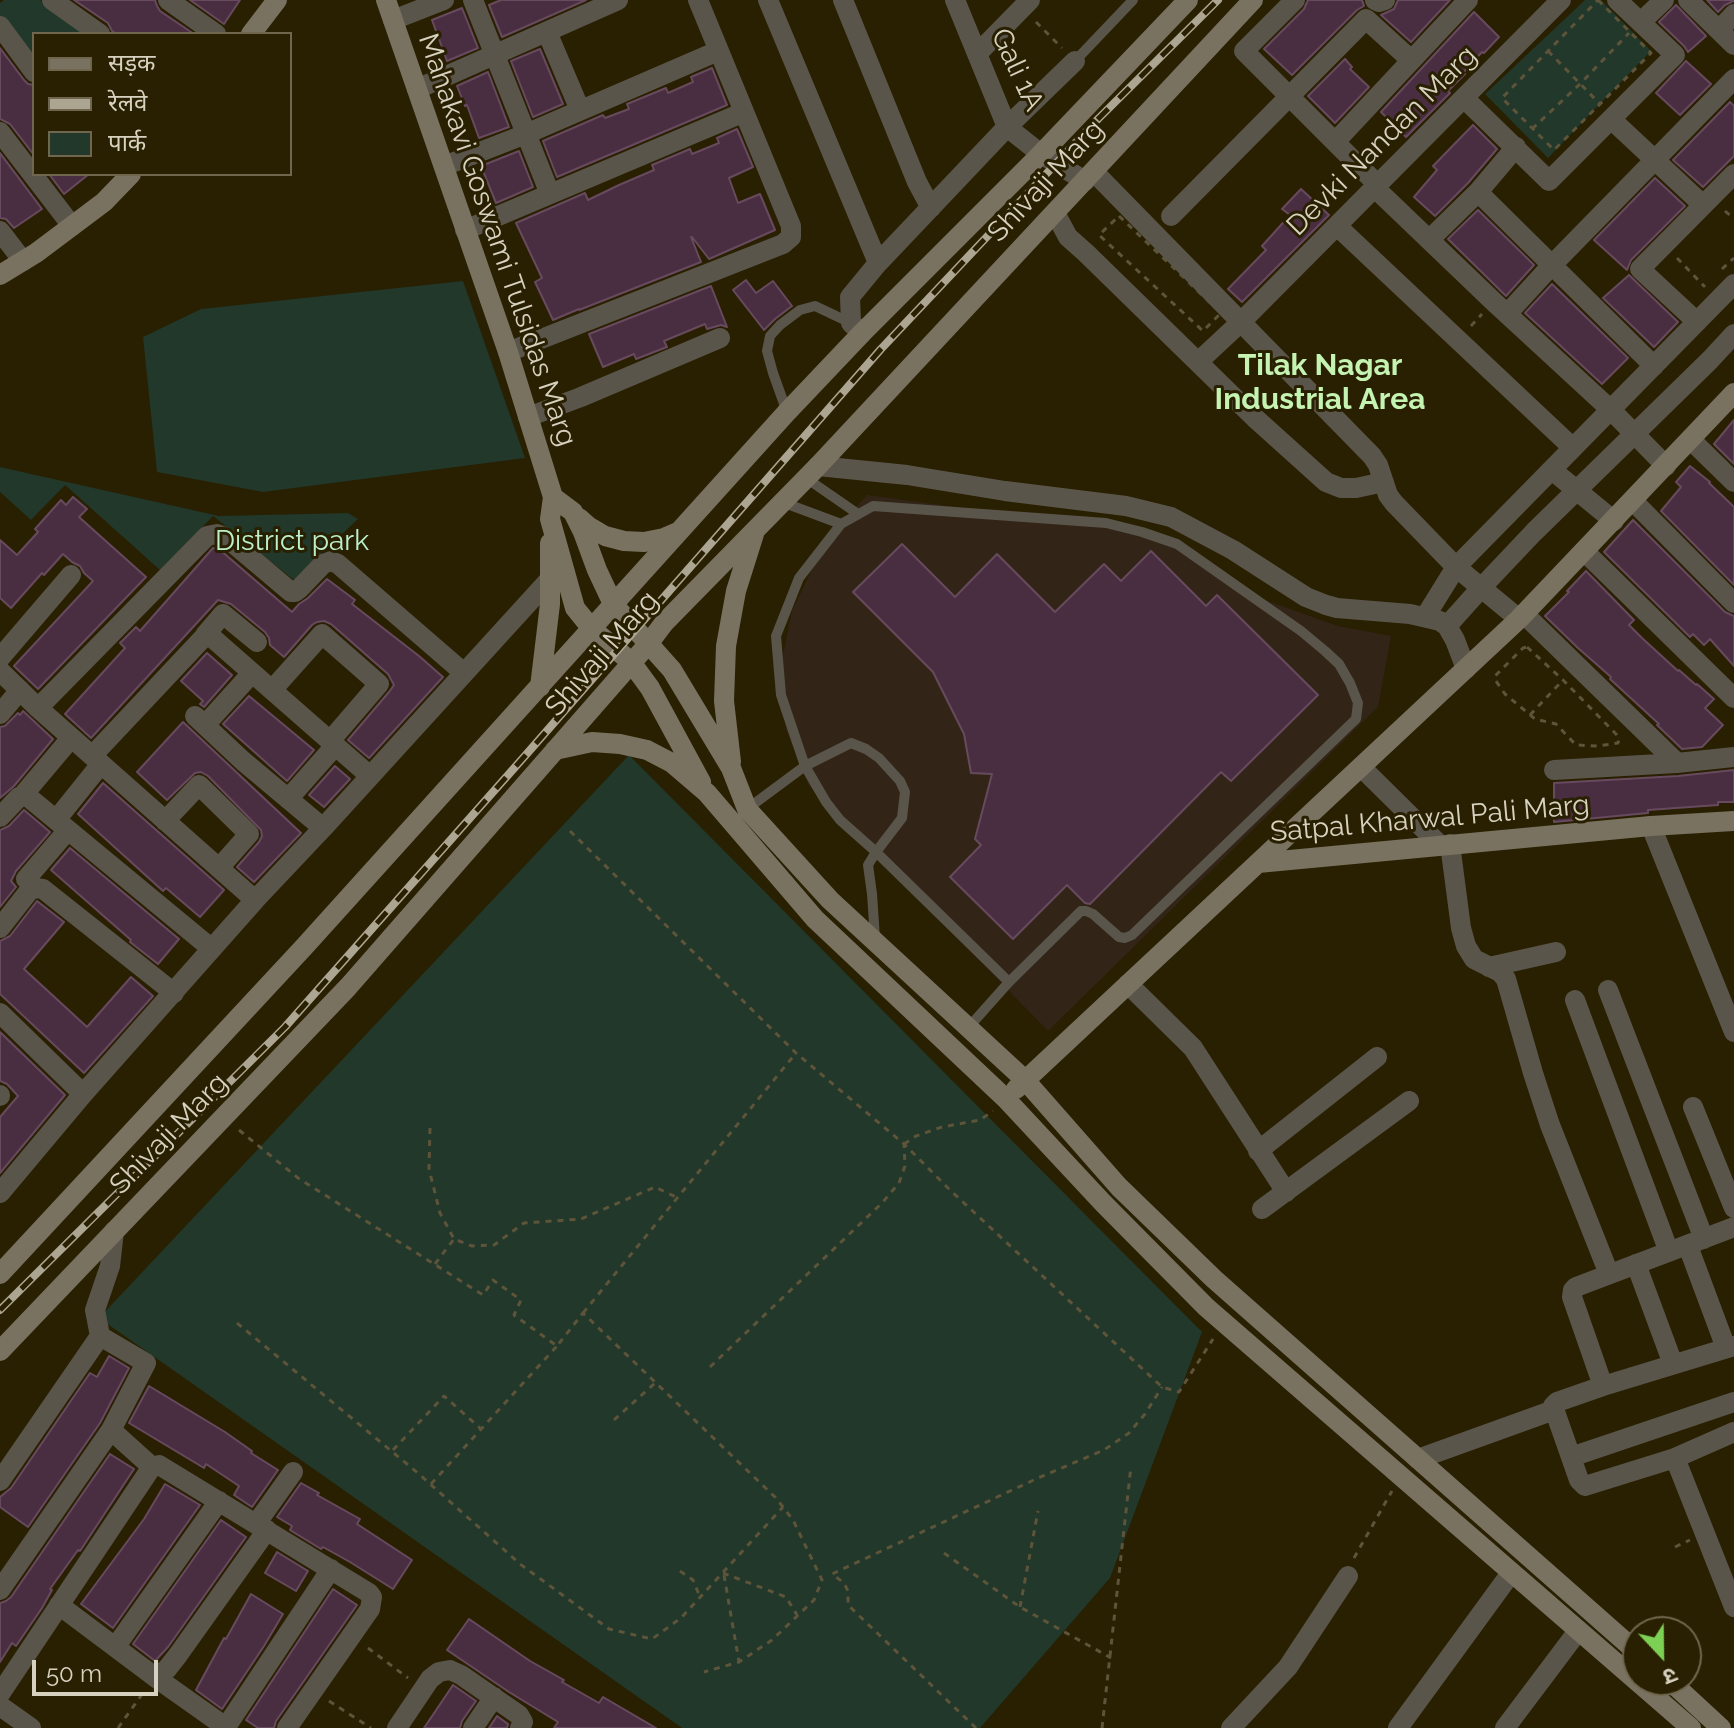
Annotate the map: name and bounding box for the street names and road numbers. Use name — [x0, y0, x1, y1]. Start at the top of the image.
street label: Gali 1A — [983, 23, 1051, 117]
street label: Mahakavi Goswami Tulsidas Marg — [410, 29, 584, 451]
street label: Devki Nandan Marg — [1280, 39, 1484, 243]
street label: Shivaji Marg — [981, 113, 1111, 249]
street label: Shivaji Marg — [538, 584, 666, 724]
street label: Satpal Kharwal Pali Marg — [1269, 788, 1591, 850]
street label: Shivaji Marg — [103, 1067, 235, 1201]

